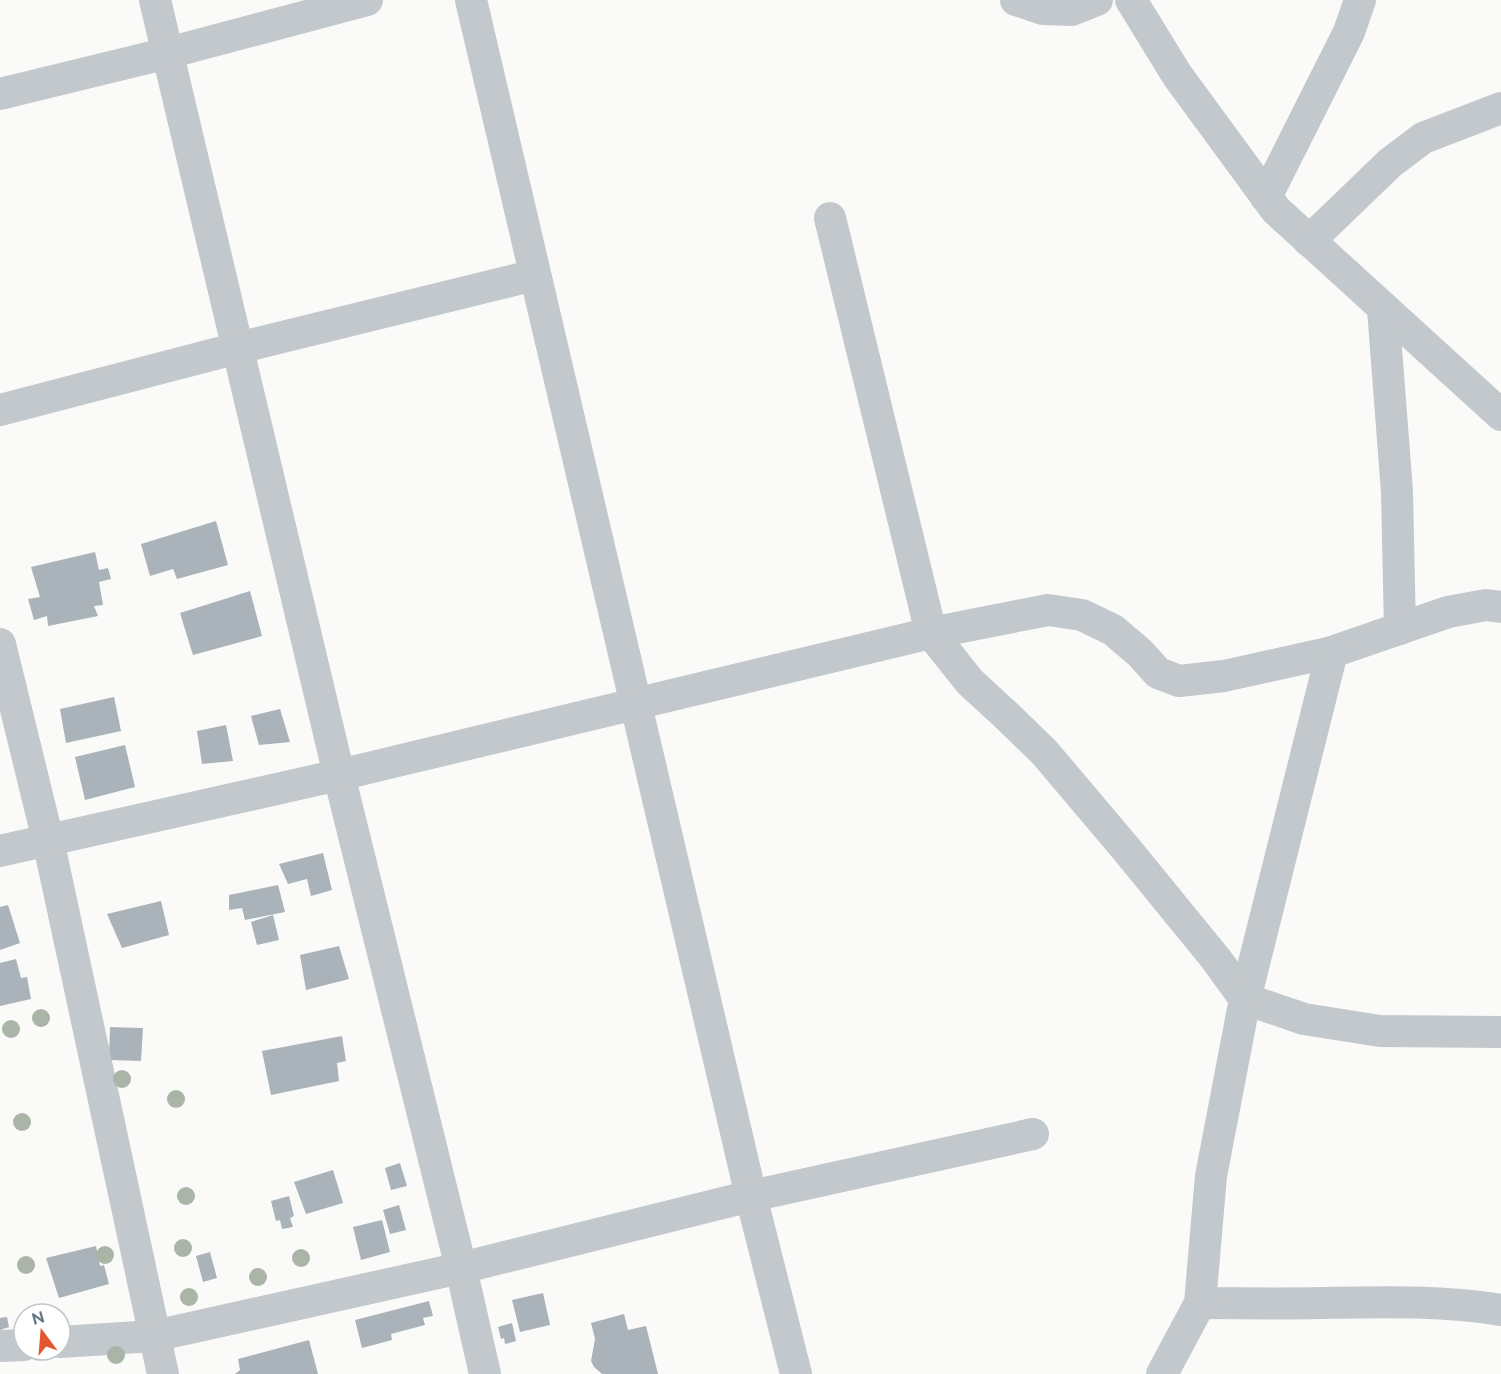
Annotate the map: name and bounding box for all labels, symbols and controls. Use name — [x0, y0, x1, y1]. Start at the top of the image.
north arrow — [12, 1302, 72, 1362]
text: N — [30, 1307, 46, 1329]

